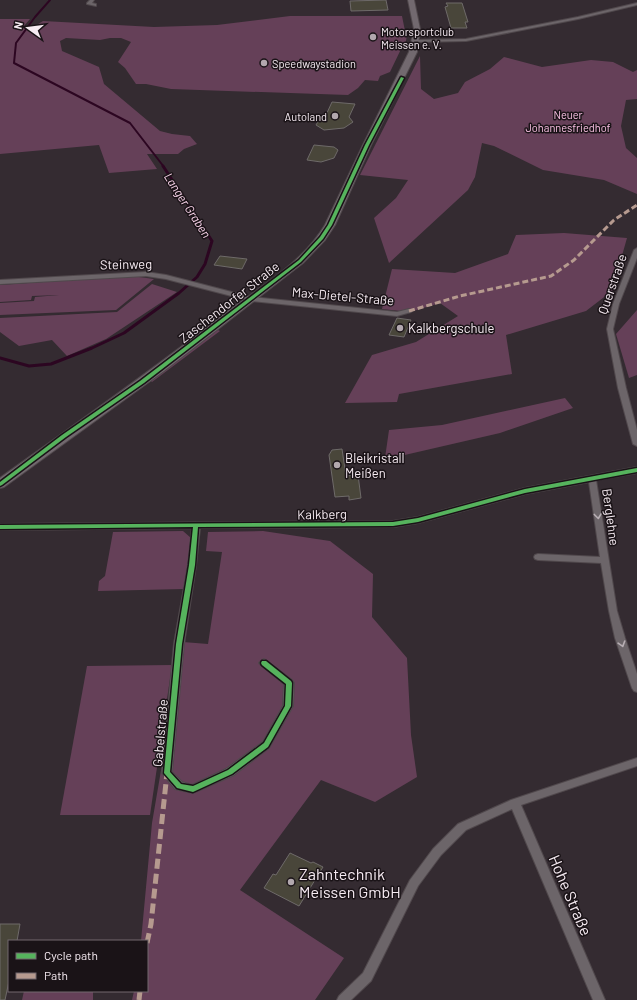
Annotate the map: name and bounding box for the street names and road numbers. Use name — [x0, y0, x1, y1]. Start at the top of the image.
street label: Querstraße — [594, 252, 630, 316]
street label: Steinweg — [100, 256, 152, 272]
street label: Zaschendorfer Straße — [176, 258, 282, 346]
street label: Max-Dietel-Straße — [291, 284, 395, 308]
street label: Berglehne — [599, 487, 623, 547]
street label: Kalkberg — [297, 506, 347, 522]
street label: Gabelstraße — [149, 698, 171, 768]
street label: Hohe Straße — [545, 852, 597, 938]

